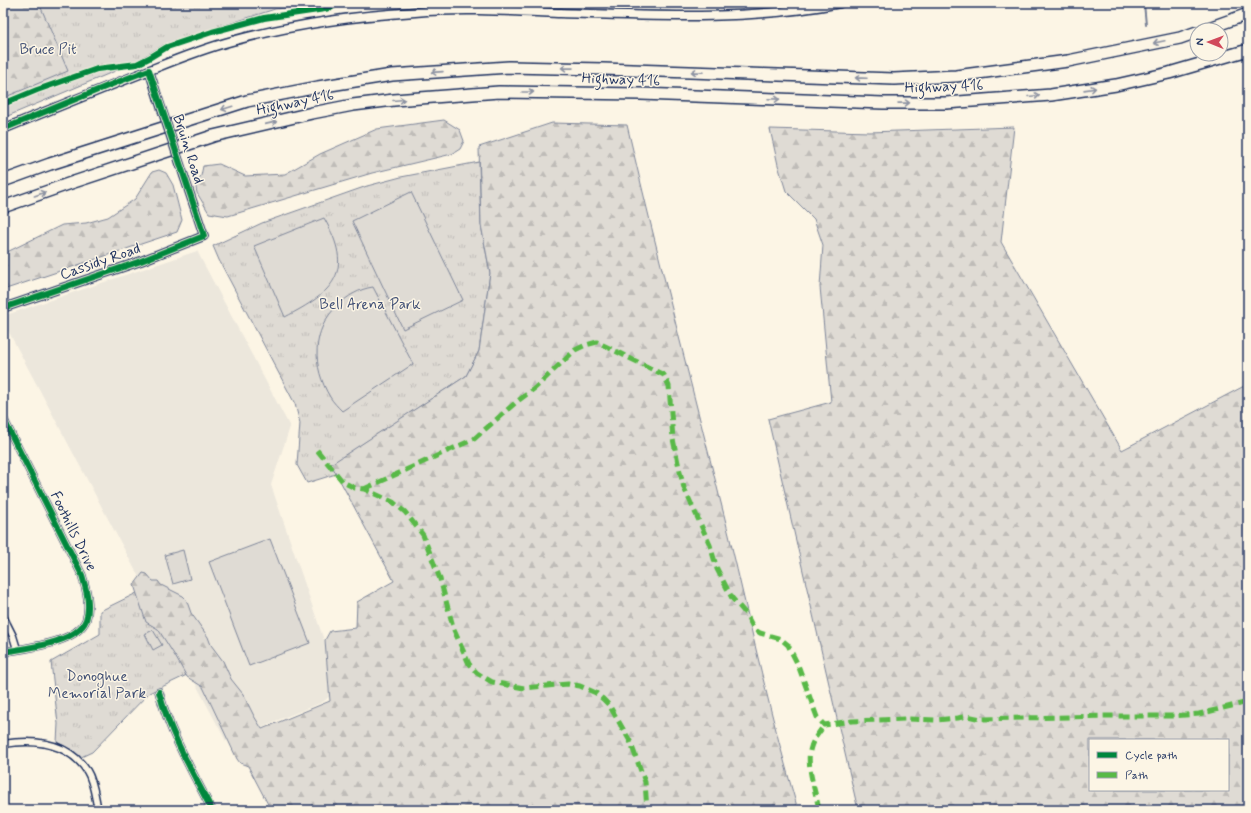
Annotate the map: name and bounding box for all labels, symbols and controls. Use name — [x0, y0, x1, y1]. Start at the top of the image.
north arrow — [1189, 22, 1229, 62]
text: N — [1193, 38, 1207, 46]
one-way arrow — [1153, 39, 1166, 47]
park label: Bruce Pit — [19, 40, 77, 60]
one-way arrow — [561, 64, 574, 72]
one-way arrow — [431, 68, 444, 75]
street label: Highway 416 — [581, 69, 661, 92]
one-way arrow — [691, 69, 704, 76]
one-way arrow — [855, 74, 868, 81]
street label: Highway 416 — [904, 76, 984, 99]
street label: Highway 416 — [255, 85, 336, 122]
one-way arrow — [1083, 85, 1096, 93]
one-way arrow — [521, 88, 534, 96]
one-way arrow — [1027, 92, 1040, 100]
one-way arrow — [392, 96, 405, 103]
one-way arrow — [767, 96, 780, 103]
one-way arrow — [897, 99, 910, 107]
one-way arrow — [221, 104, 233, 112]
street label: Bruin Road — [167, 112, 209, 187]
one-way arrow — [264, 118, 277, 126]
one-way arrow — [33, 190, 46, 197]
street label: Cassidy Road — [57, 239, 143, 285]
park label: Bell Arena Park — [319, 295, 421, 315]
street label: Foothills Drive — [45, 488, 101, 575]
park label: Donoghue Memorial Park — [48, 667, 146, 704]
legend — [1089, 739, 1229, 791]
text: Cycle path — [1125, 748, 1177, 764]
text: Path — [1125, 768, 1148, 784]

